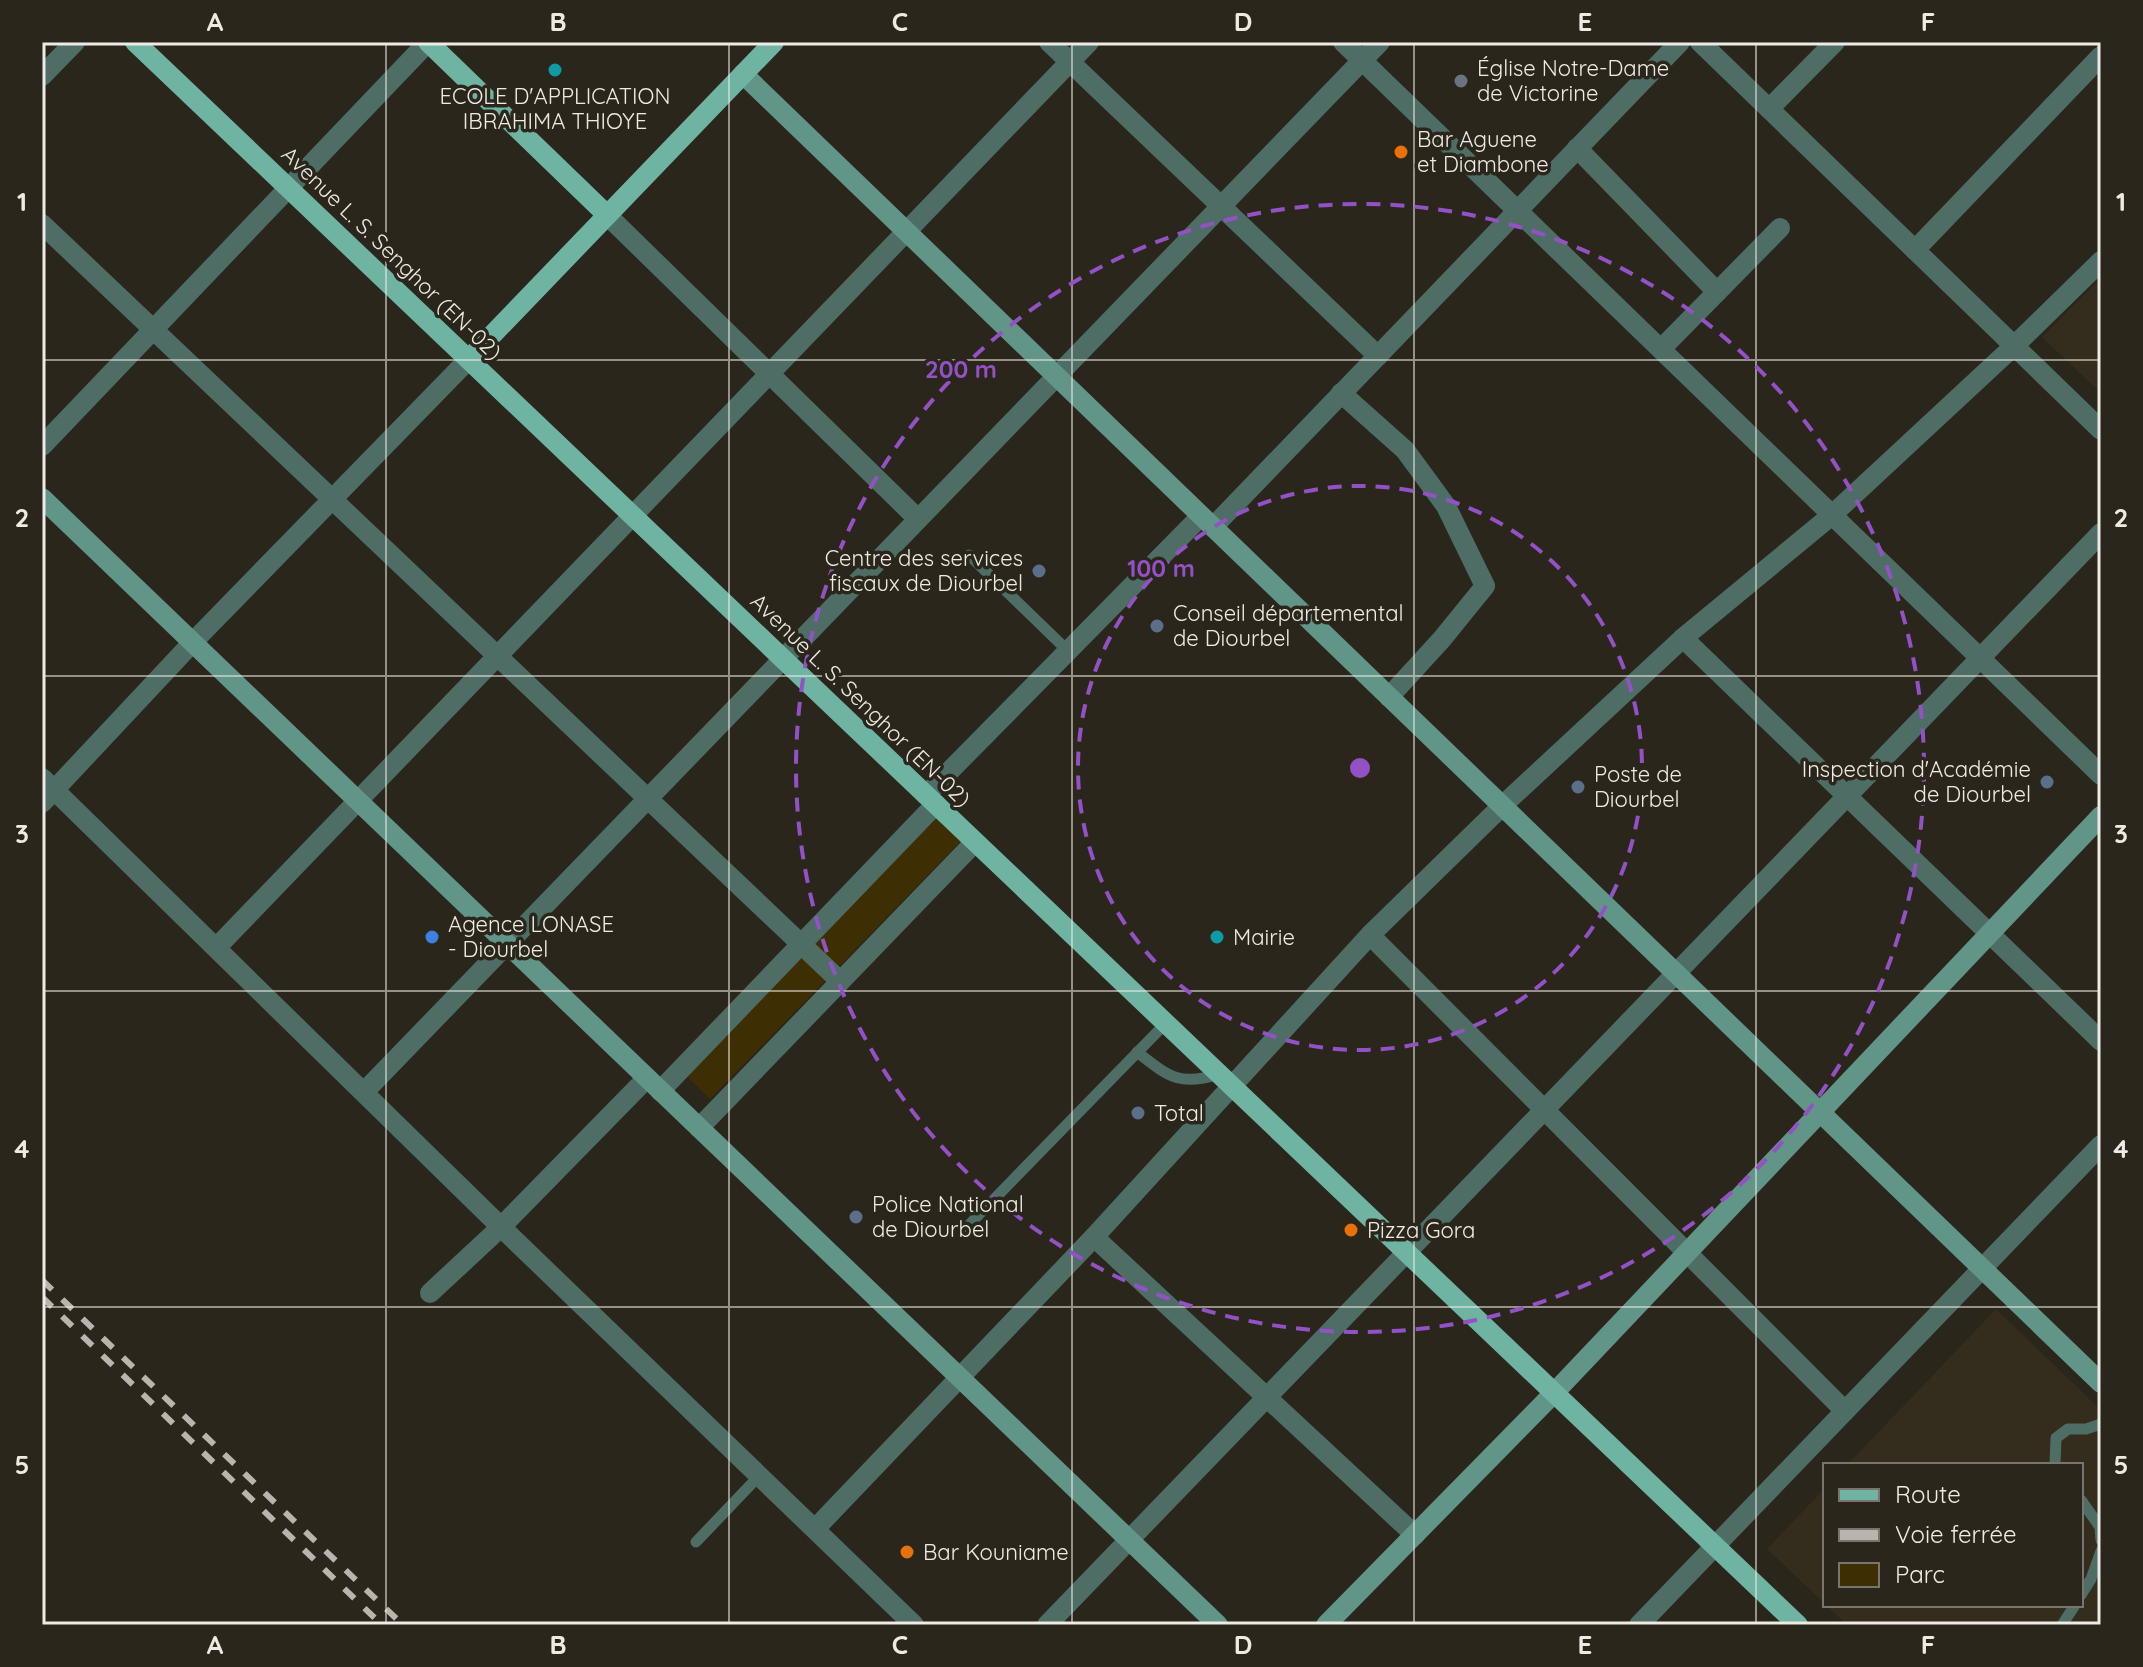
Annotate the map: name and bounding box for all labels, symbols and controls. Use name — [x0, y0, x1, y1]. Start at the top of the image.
text: A — [207, 5, 224, 38]
text: B — [549, 5, 567, 38]
text: C — [892, 5, 908, 38]
text: D — [1234, 5, 1252, 38]
text: E — [1578, 5, 1592, 38]
text: F — [1921, 5, 1935, 38]
place label: Église Notre-Dame de Victorine — [1477, 54, 1669, 107]
marker: ECOLE D'APPLICATION IBRAHIMA THIOYE — [546, 61, 564, 79]
marker: Église Notre-Dame de Victorine — [1452, 72, 1470, 90]
place label: ECOLE D'APPLICATION IBRAHIMA THIOYE — [440, 82, 670, 135]
place label: Bar Aguene et Diambone — [1417, 125, 1549, 178]
street label: Avenue L. S. Senghor (EN-02) — [276, 140, 508, 366]
marker: Bar Aguene et Diambone — [1392, 143, 1410, 161]
text: 1 — [17, 185, 27, 218]
text: 1 — [2116, 185, 2126, 218]
text: 200 m — [925, 354, 997, 384]
text: 2 — [15, 501, 29, 534]
text: 2 — [2114, 501, 2128, 534]
place label: Centre des services fiscaux de Diourbel — [825, 544, 1023, 597]
text: 100 m — [1127, 553, 1195, 583]
marker: Centre des services fiscaux de Diourbel — [1030, 562, 1048, 580]
street label: Avenue L. S. Senghor (EN-02) — [745, 587, 977, 813]
place label: Conseil départemental de Diourbel — [1173, 599, 1404, 652]
marker: Conseil départemental de Diourbel — [1148, 617, 1166, 635]
centre of rings — [1346, 754, 1374, 782]
place label: Inspection d'Académie de Diourbel — [1802, 755, 2031, 808]
place label: Poste de Diourbel — [1594, 760, 1682, 813]
marker: Inspection d'Académie de Diourbel — [2038, 773, 2056, 791]
marker: Poste de Diourbel — [1569, 778, 1587, 796]
text: 3 — [15, 817, 29, 850]
text: 3 — [2114, 817, 2128, 850]
place label: Agence LONASE - Diourbel — [448, 910, 614, 963]
place label: Mairie — [1233, 923, 1295, 951]
marker: Agence LONASE - Diourbel — [423, 928, 441, 946]
marker: Mairie — [1208, 928, 1226, 946]
place label: Total — [1154, 1099, 1204, 1127]
marker: Total — [1129, 1104, 1147, 1122]
text: 4 — [14, 1132, 30, 1165]
text: 4 — [2113, 1132, 2129, 1165]
place label: Police National de Diourbel — [872, 1190, 1024, 1243]
marker: Police National de Diourbel — [847, 1208, 865, 1226]
place label: Pizza Gora — [1367, 1216, 1475, 1244]
marker: Pizza Gora — [1342, 1221, 1360, 1239]
text: 5 — [15, 1448, 29, 1481]
text: 5 — [2114, 1448, 2128, 1481]
legend — [1823, 1463, 2083, 1607]
text: Route — [1895, 1479, 1961, 1509]
text: Voie ferrée — [1895, 1519, 2017, 1549]
place label: Bar Kouniame — [923, 1538, 1069, 1566]
marker: Bar Kouniame — [898, 1543, 916, 1561]
text: Parc — [1895, 1559, 1945, 1589]
text: A — [207, 1628, 224, 1661]
text: B — [549, 1628, 567, 1661]
text: C — [892, 1628, 908, 1661]
text: D — [1234, 1628, 1252, 1661]
text: E — [1578, 1628, 1592, 1661]
text: F — [1921, 1628, 1935, 1661]

